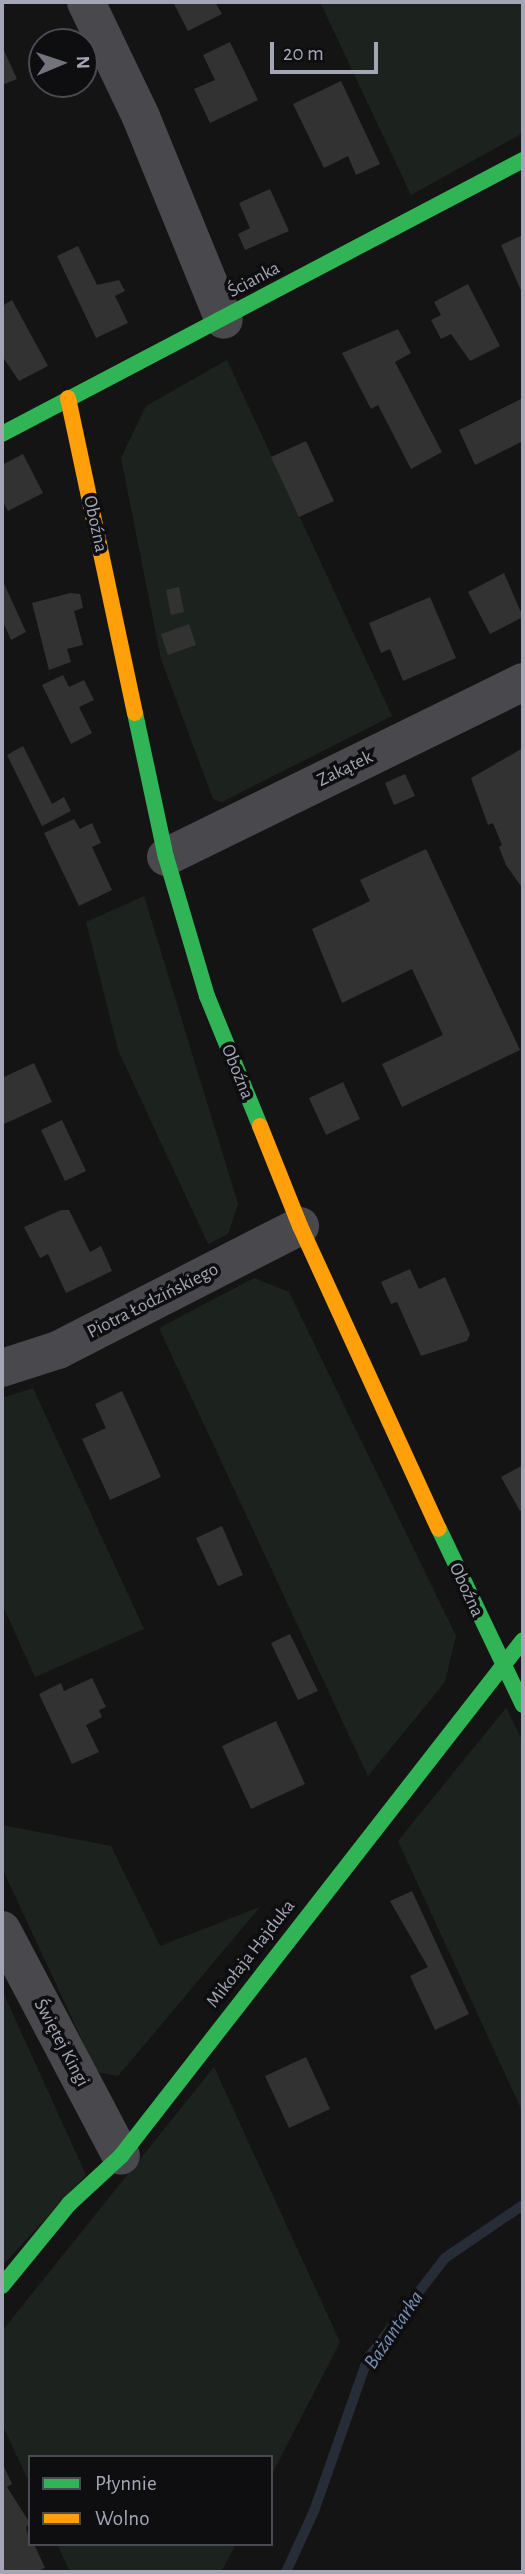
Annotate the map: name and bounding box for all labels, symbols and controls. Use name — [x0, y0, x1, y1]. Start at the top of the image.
north arrow — [28, 28, 98, 98]
scale bar — [273, 28, 382, 72]
text: 20 m — [283, 43, 324, 64]
text: N — [73, 55, 92, 69]
street label: Ścianka — [224, 257, 284, 303]
street label: Oboźna — [78, 494, 112, 554]
street label: Zakątek — [313, 746, 377, 792]
street label: Oboźna — [216, 1041, 258, 1103]
street label: Piotra Łodzińskiego — [83, 1258, 223, 1344]
street label: Oboźna — [444, 1559, 488, 1621]
street label: Mikołaja Hajduka — [202, 1895, 300, 2013]
street label: Świętej Kingi — [28, 1995, 94, 2091]
water label: Bażantarka — [359, 2286, 429, 2374]
legend — [28, 2455, 273, 2546]
text: Płynnie — [95, 2473, 157, 2494]
text: Wolno — [95, 2508, 149, 2529]

